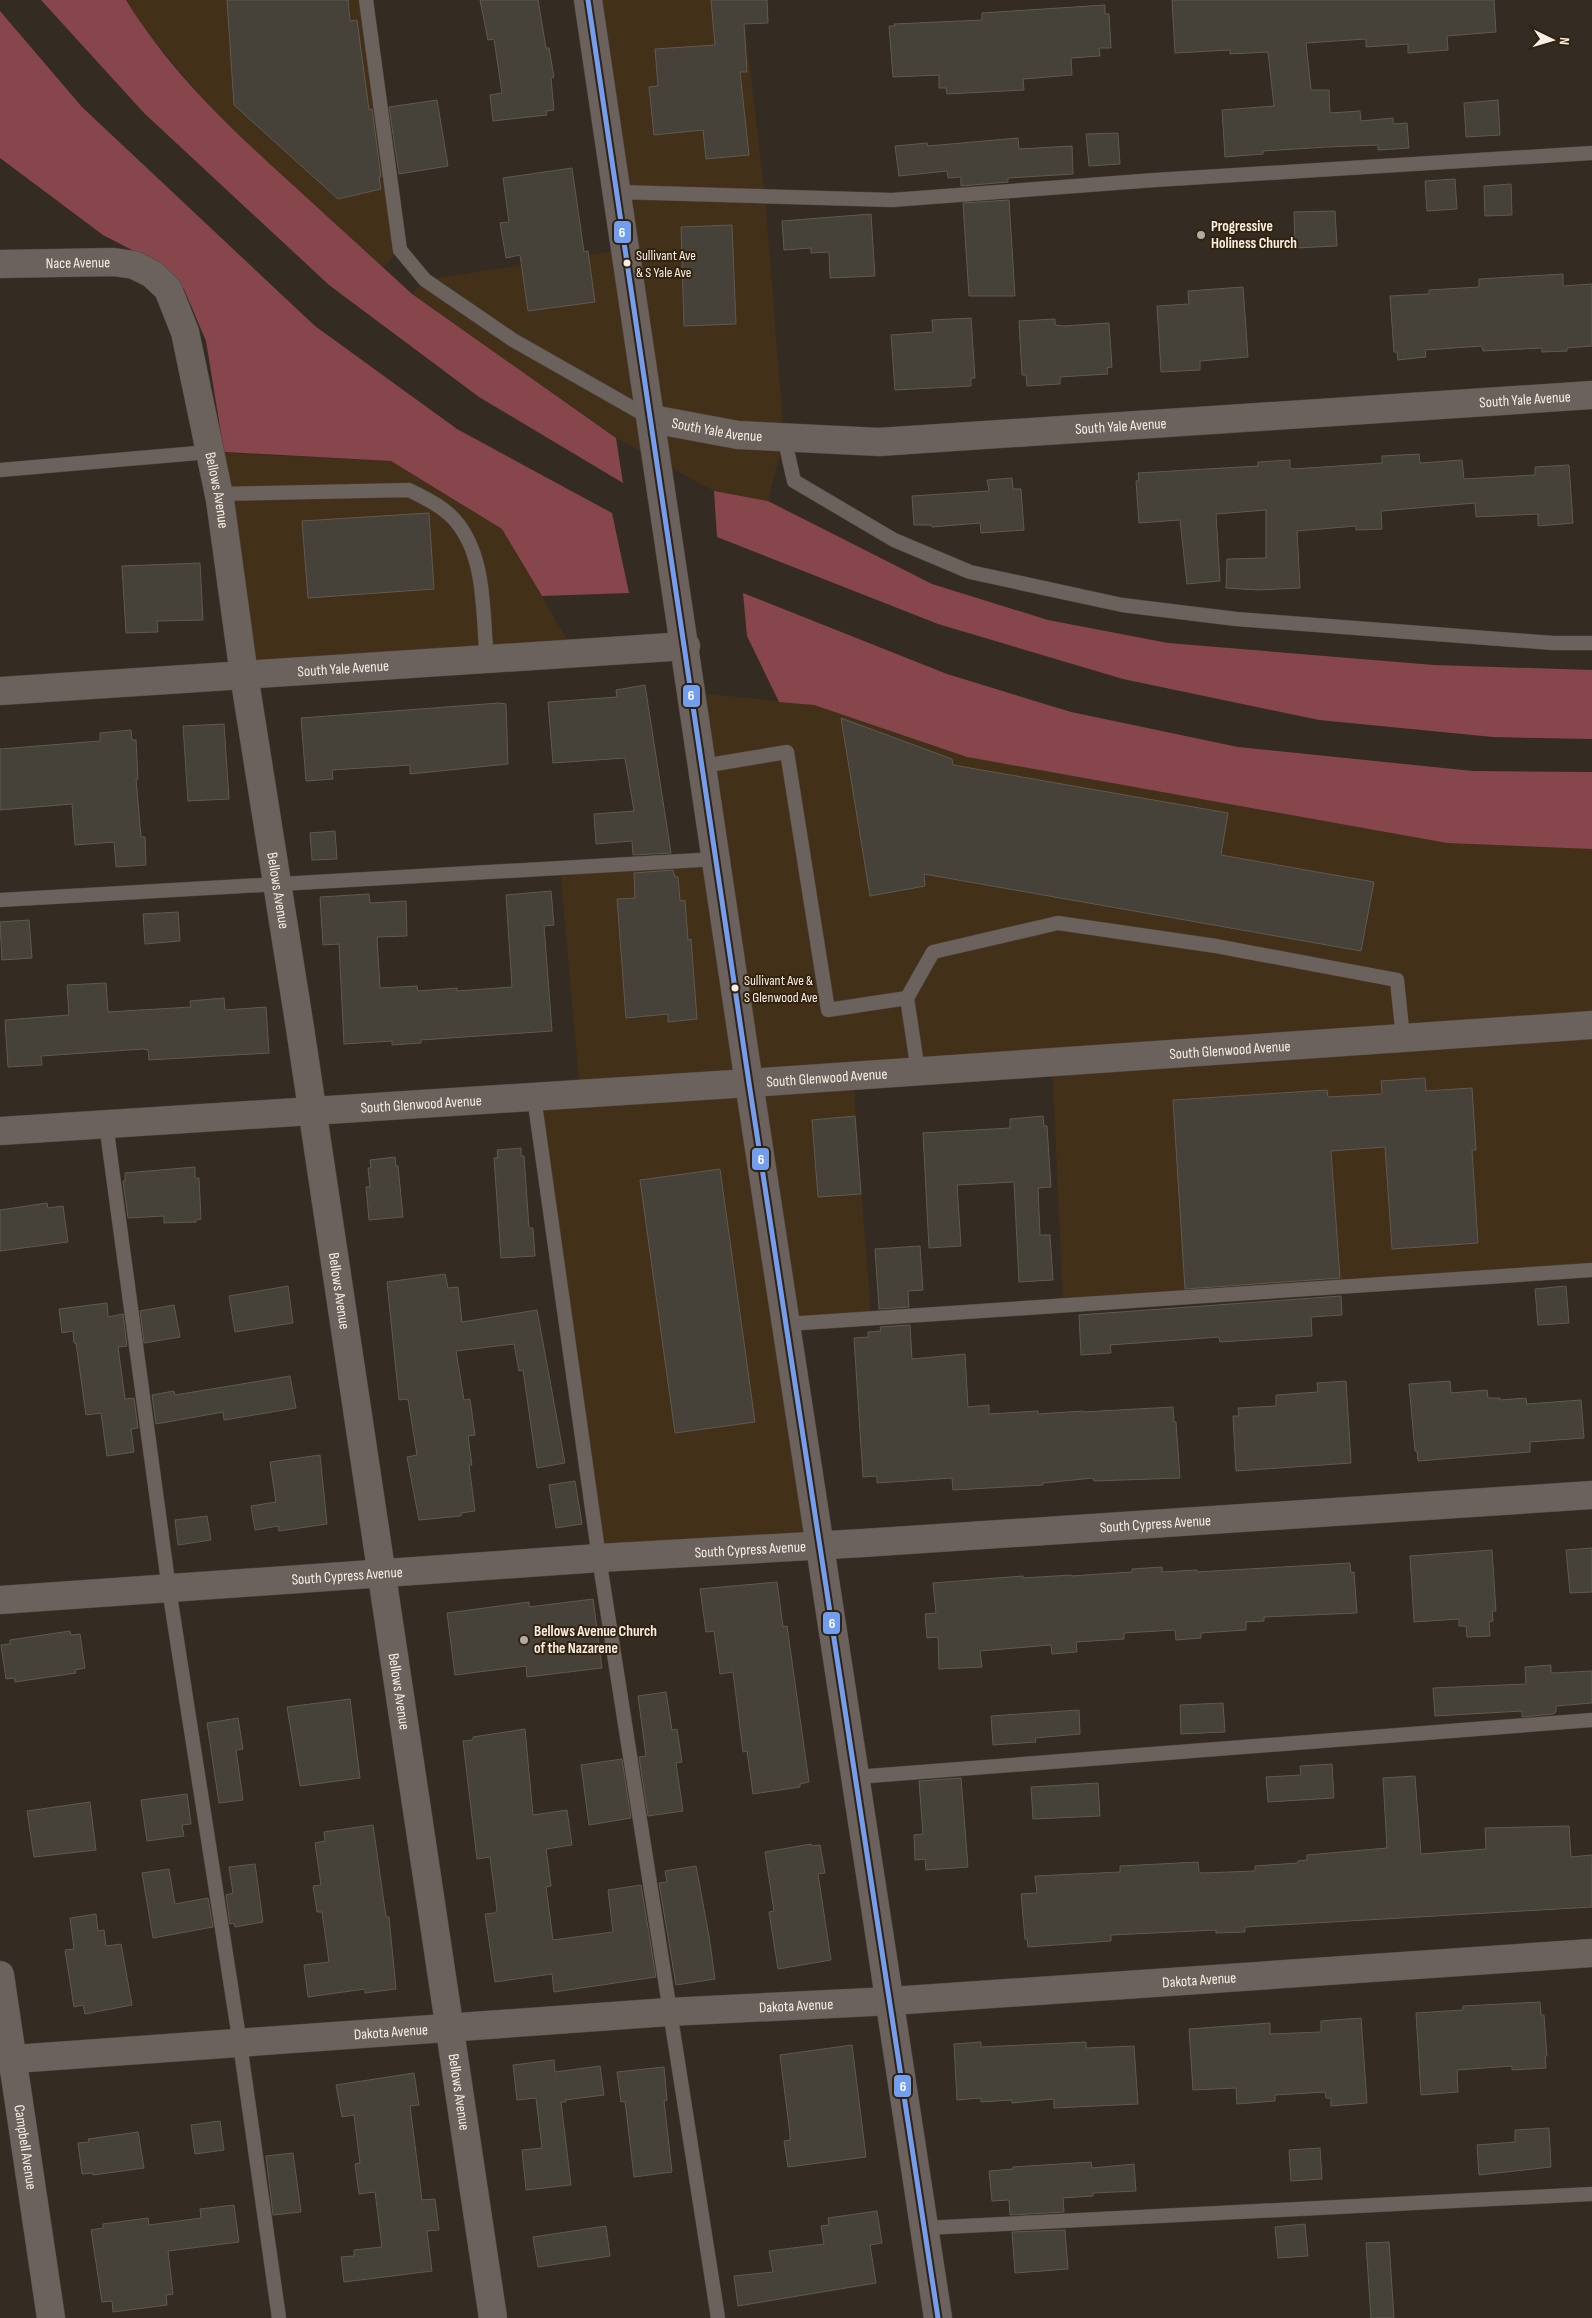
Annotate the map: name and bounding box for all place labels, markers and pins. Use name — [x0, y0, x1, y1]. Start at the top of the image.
place label: Progressive Holiness Church — [1211, 217, 1297, 253]
marker: Progressive Holiness Church — [1195, 229, 1207, 241]
place label: Sullivant Ave & S Yale Ave — [636, 247, 696, 281]
marker: Sullivant Ave & S Yale Ave — [622, 258, 632, 268]
place label: Sullivant Ave & S Glenwood Ave — [744, 972, 818, 1006]
marker: Sullivant Ave & S Glenwood Ave — [730, 983, 740, 993]
place label: Bellows Avenue Church of the Nazarene — [534, 1622, 657, 1658]
marker: Bellows Avenue Church of the Nazarene — [518, 1634, 530, 1646]

